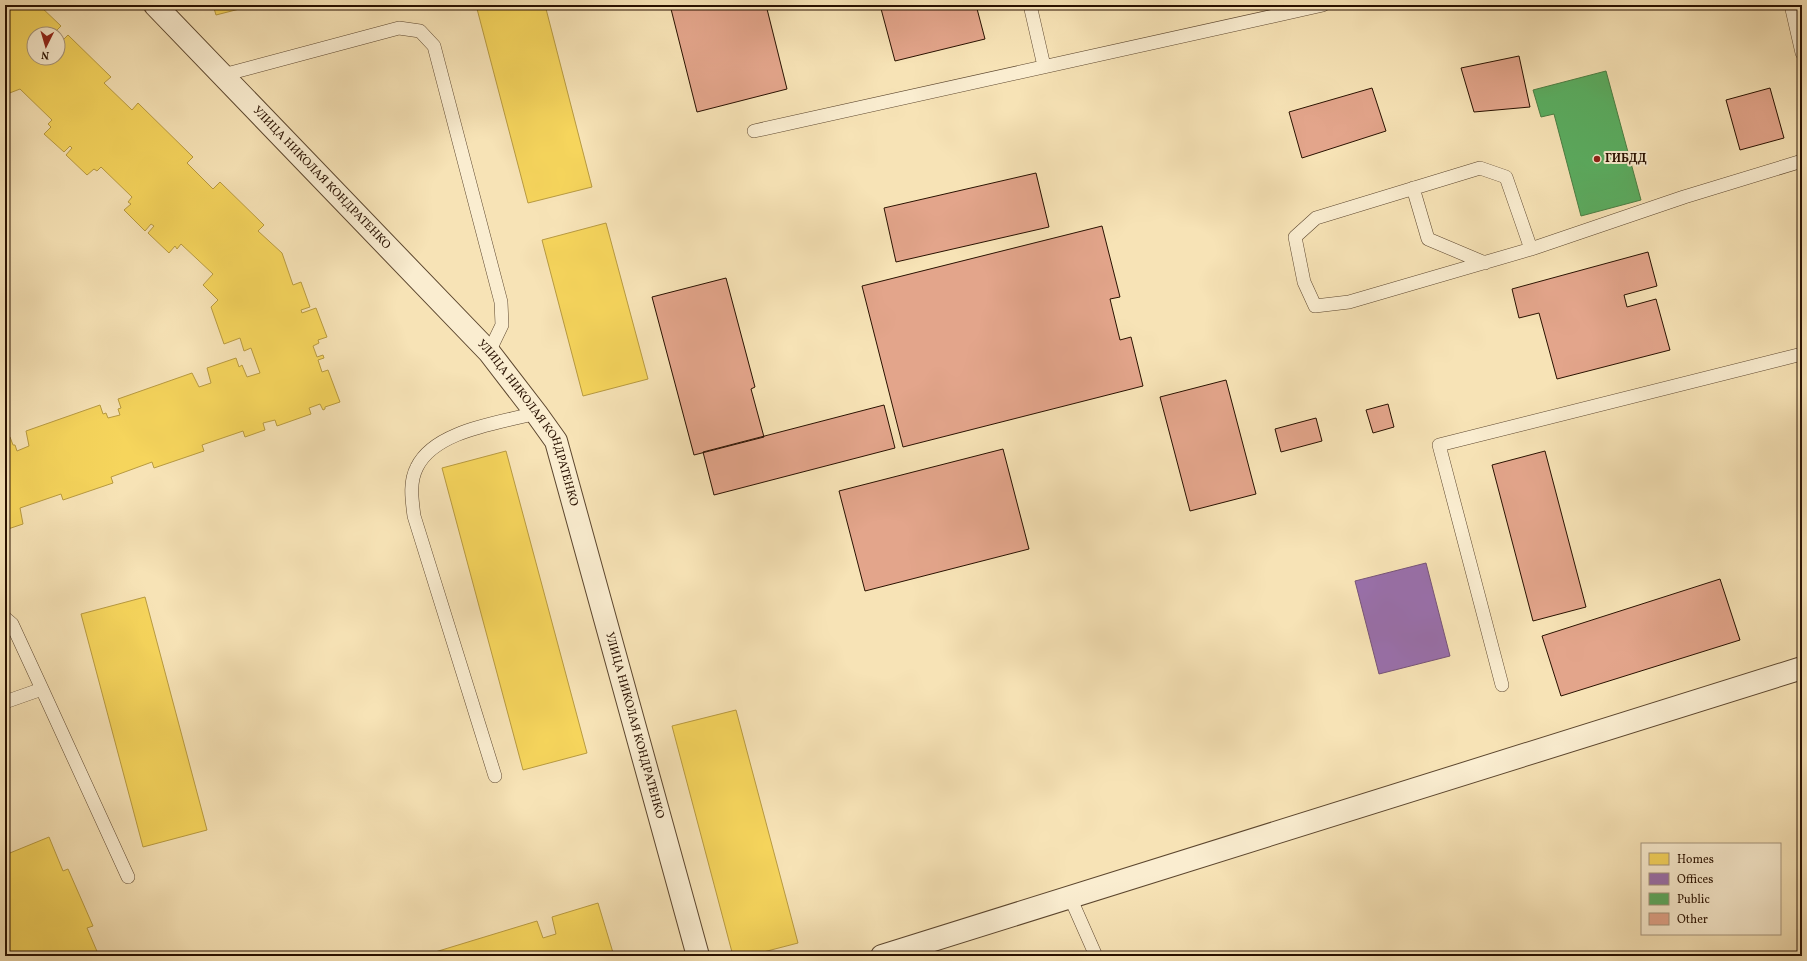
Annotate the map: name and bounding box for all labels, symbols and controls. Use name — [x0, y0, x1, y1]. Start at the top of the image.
north arrow — [26, 26, 66, 66]
text: N — [41, 47, 50, 62]
street label: УЛИЦА НИКОЛАЯ КОНДРАТЕНКО — [249, 103, 394, 253]
place label: ГИБДД — [1605, 151, 1647, 167]
marker: ГИБДД — [1592, 154, 1602, 164]
street label: УЛИЦА НИКОЛАЯ КОНДРАТЕНКО — [473, 336, 582, 508]
street label: УЛИЦА НИКОЛАЯ КОНДРАТЕНКО — [601, 630, 668, 821]
legend — [1641, 843, 1781, 935]
text: Homes — [1677, 852, 1714, 868]
text: Offices — [1677, 872, 1713, 888]
text: Public — [1677, 892, 1710, 908]
text: Other — [1677, 912, 1708, 928]

